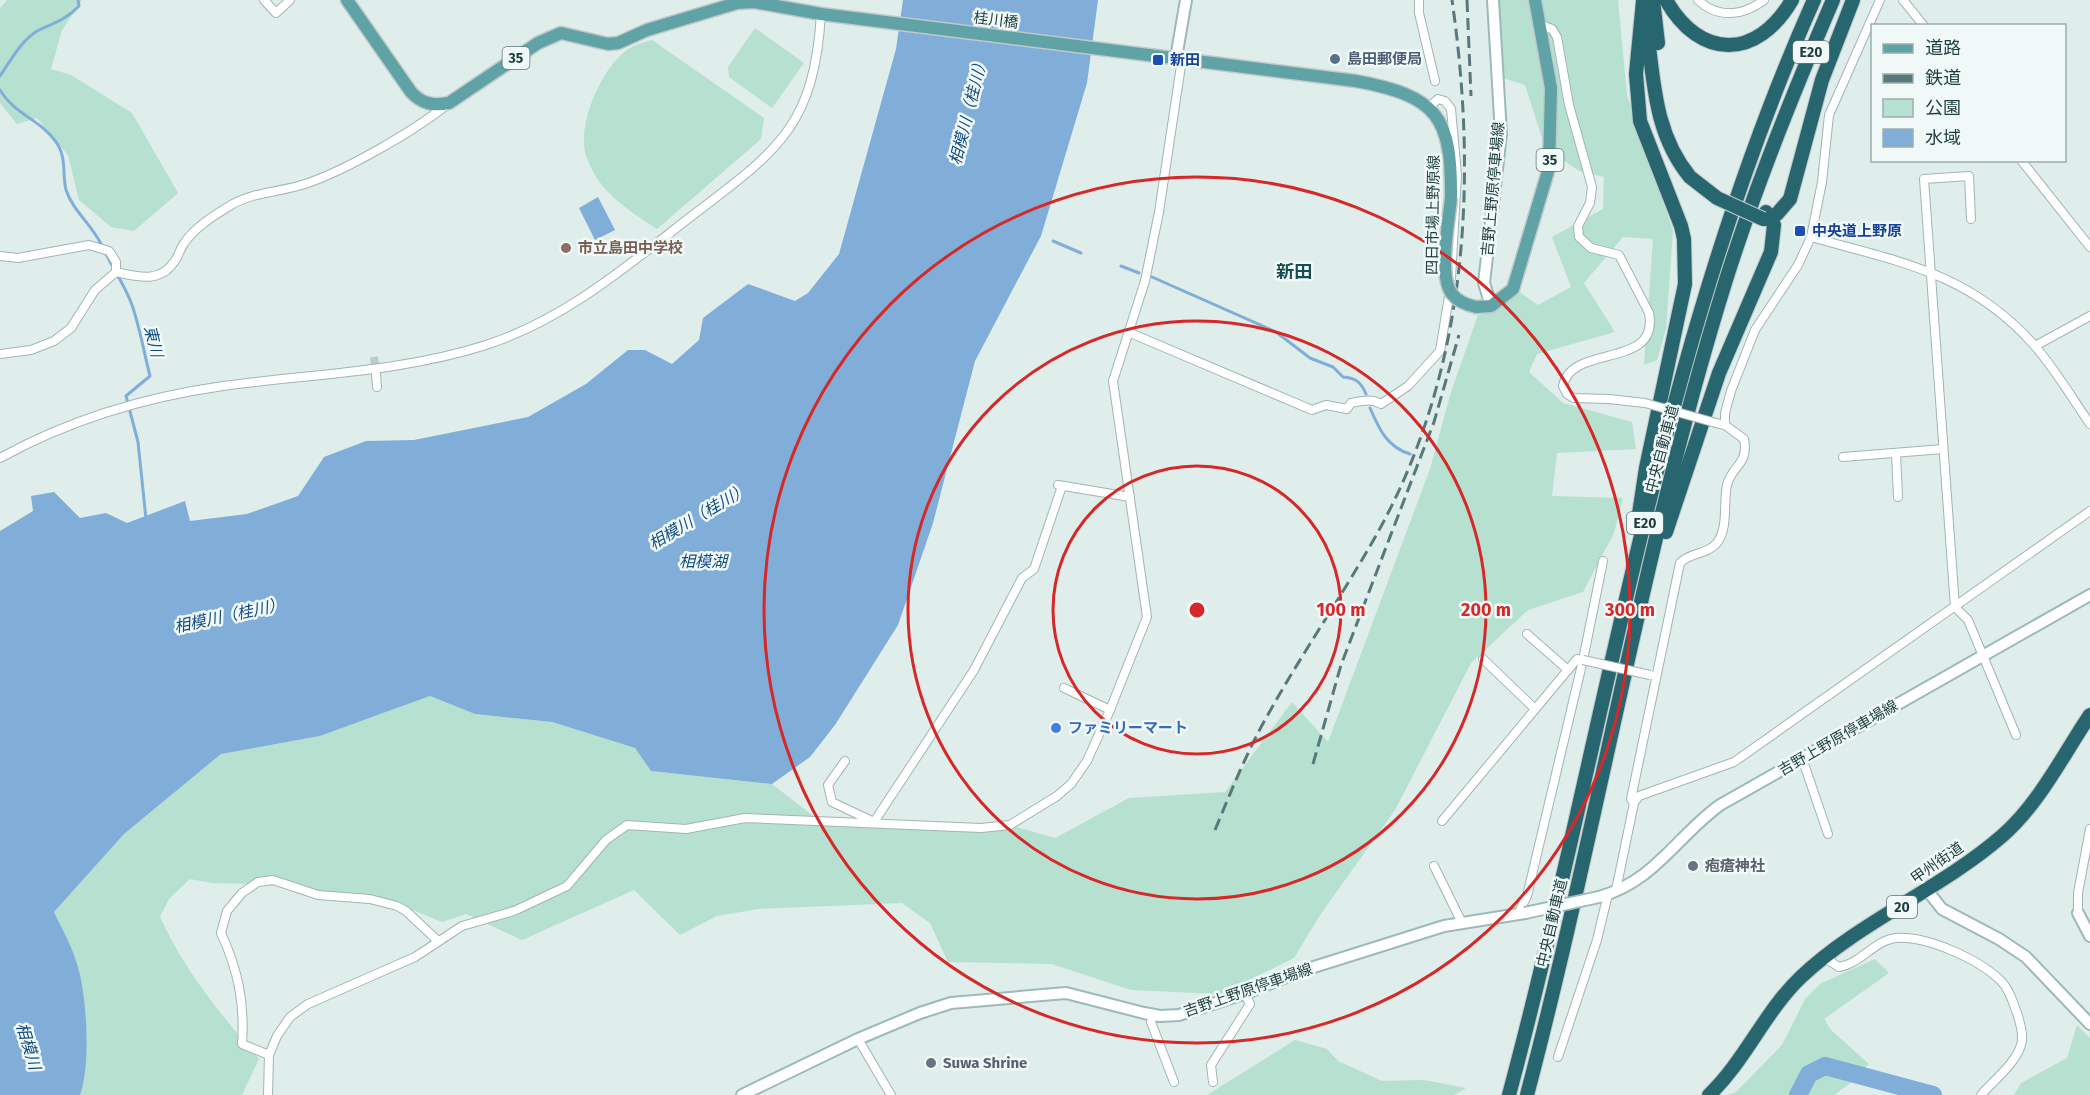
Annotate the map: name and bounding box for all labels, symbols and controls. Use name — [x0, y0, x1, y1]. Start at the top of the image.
street label: 桂川橋 — [973, 8, 1019, 32]
legend — [1871, 24, 2066, 162]
text: 道路 — [1925, 37, 1961, 59]
road number: E20 — [1793, 41, 1829, 63]
road number: 35 — [502, 47, 530, 69]
place label: 島田郵便局 — [1347, 50, 1422, 68]
place label: 新田 — [1170, 51, 1200, 69]
marker: 島田郵便局 — [1328, 52, 1342, 66]
water label: 相模川（桂川） — [946, 53, 991, 167]
marker: 新田 — [1151, 53, 1165, 67]
text: 鉄道 — [1925, 67, 1961, 89]
text: 公園 — [1925, 97, 1961, 119]
street label: 吉野上野原停車場線 — [1478, 121, 1508, 257]
text: 水域 — [1925, 127, 1961, 149]
road number: 35 — [1536, 149, 1564, 171]
street label: 四日市場上野原線 — [1423, 155, 1443, 275]
place label: 中央道上野原 — [1812, 222, 1902, 240]
marker: 中央道上野原 — [1793, 224, 1807, 238]
place label: 市立島田中学校 — [578, 239, 683, 257]
marker: 市立島田中学校 — [559, 241, 573, 255]
district label: 新田 — [1276, 261, 1312, 283]
water label: 東川 — [140, 323, 167, 361]
street label: 中央自動車道 — [1642, 403, 1682, 495]
water label: 相模川（桂川） — [645, 479, 751, 553]
road number: E20 — [1627, 512, 1663, 534]
water label: 相模湖 — [679, 552, 730, 571]
water label: 相模川（桂川） — [172, 595, 286, 636]
text: 100 m — [1317, 599, 1365, 621]
text: 200 m — [1461, 599, 1511, 621]
text: 300 m — [1604, 599, 1655, 621]
centre of rings — [1187, 600, 1207, 620]
street label: 吉野上野原停車場線 — [1775, 696, 1901, 780]
place label: ファミリーマート — [1068, 719, 1188, 737]
marker: ファミリーマート — [1049, 721, 1063, 735]
street label: 甲州街道 — [1907, 838, 1967, 888]
place label: 疱瘡神社 — [1705, 857, 1765, 875]
marker: 疱瘡神社 — [1686, 859, 1700, 873]
street label: 中央自動車道 — [1533, 877, 1571, 969]
road number: 20 — [1887, 896, 1917, 918]
street label: 吉野上野原停車場線 — [1181, 960, 1315, 1020]
water label: 相模川 — [12, 1020, 45, 1074]
place label: Suwa Shrine — [943, 1054, 1027, 1072]
marker: Suwa Shrine — [924, 1056, 938, 1070]

